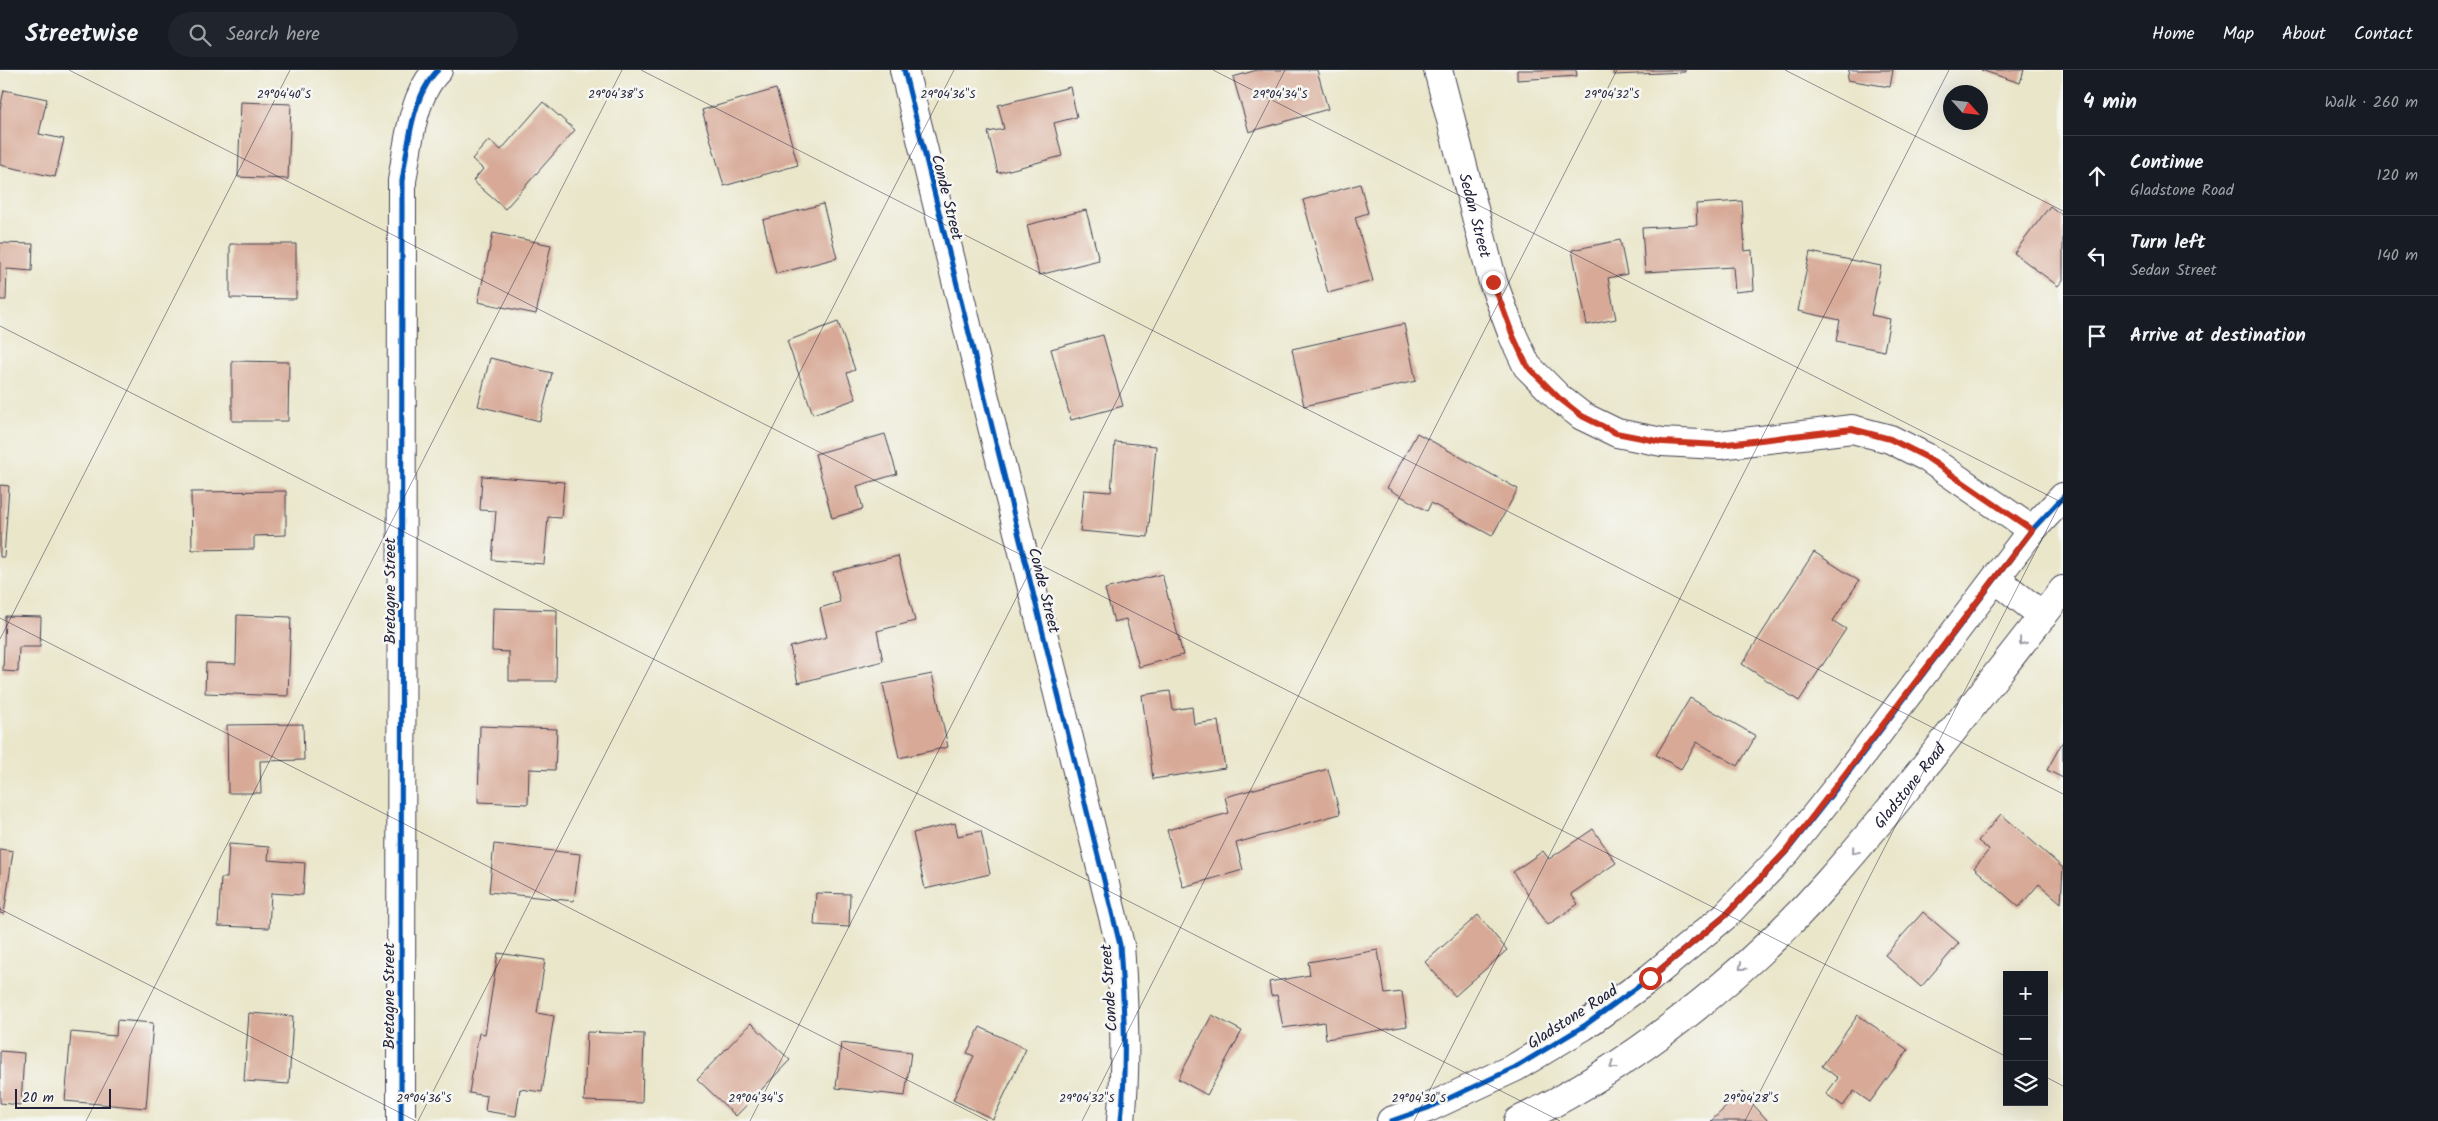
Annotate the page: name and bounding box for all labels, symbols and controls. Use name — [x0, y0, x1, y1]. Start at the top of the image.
search box — [168, 12, 518, 57]
text: Streetwise — [25, 15, 138, 54]
text: Search here — [226, 20, 320, 50]
text: Home — [2152, 20, 2195, 49]
text: Map — [2223, 20, 2254, 49]
text: About — [2282, 20, 2326, 49]
text: Contact — [2354, 20, 2413, 49]
icon: search — [186, 21, 214, 49]
text: 29°04'40"S — [257, 85, 312, 104]
text: 29°04'38"S — [588, 85, 644, 104]
text: 29°04'36"S — [920, 85, 976, 104]
text: 29°04'34"S — [1252, 85, 1308, 104]
text: 29°04'32"S — [1584, 85, 1640, 104]
north arrow — [1943, 85, 1988, 130]
text: 4 min — [2083, 86, 2137, 119]
text: Walk · 260 m — [2325, 90, 2418, 115]
text: Continue — [2130, 148, 2203, 178]
street label: Conde Street — [924, 152, 969, 244]
icon: ahead — [2083, 162, 2111, 190]
text: 120 m — [2377, 163, 2418, 188]
street label: Sedan Street — [1451, 170, 1497, 261]
text: Gladstone Road — [2130, 178, 2234, 203]
text: Turn left — [2130, 228, 2205, 258]
icon: left — [2083, 242, 2111, 270]
text: 140 m — [2377, 243, 2418, 268]
text: Sedan Street — [2130, 258, 2217, 283]
route end — [1482, 271, 1505, 294]
text: Arrive at destination — [2130, 321, 2306, 351]
icon: arrive — [2083, 322, 2111, 350]
street label: Bretagne Street — [378, 537, 403, 644]
street label: Conde Street — [1021, 545, 1066, 637]
one-way arrow — [2019, 636, 2027, 645]
street label: Gladstone Road — [1868, 737, 1953, 835]
one-way arrow — [1851, 845, 1860, 854]
street label: Bretagne Street — [377, 942, 402, 1049]
street label: Conde Street — [1094, 943, 1125, 1032]
one-way arrow — [1738, 961, 1747, 970]
route start — [1639, 967, 1662, 990]
map controls — [2003, 971, 2048, 1106]
button: + — [2003, 971, 2048, 1016]
street label: Gladstone Road — [1523, 978, 1624, 1056]
button: − — [2003, 1016, 2048, 1061]
one-way arrow — [1609, 1060, 1619, 1069]
button: layers — [2003, 1061, 2048, 1106]
scale bar — [15, 1086, 111, 1109]
text: 20 m — [22, 1087, 54, 1109]
text: 29°04'36"S — [396, 1089, 452, 1108]
text: 29°04'34"S — [728, 1089, 784, 1108]
text: 29°04'32"S — [1059, 1089, 1115, 1108]
text: 29°04'30"S — [1392, 1089, 1447, 1108]
text: 29°04'28"S — [1723, 1089, 1780, 1108]

